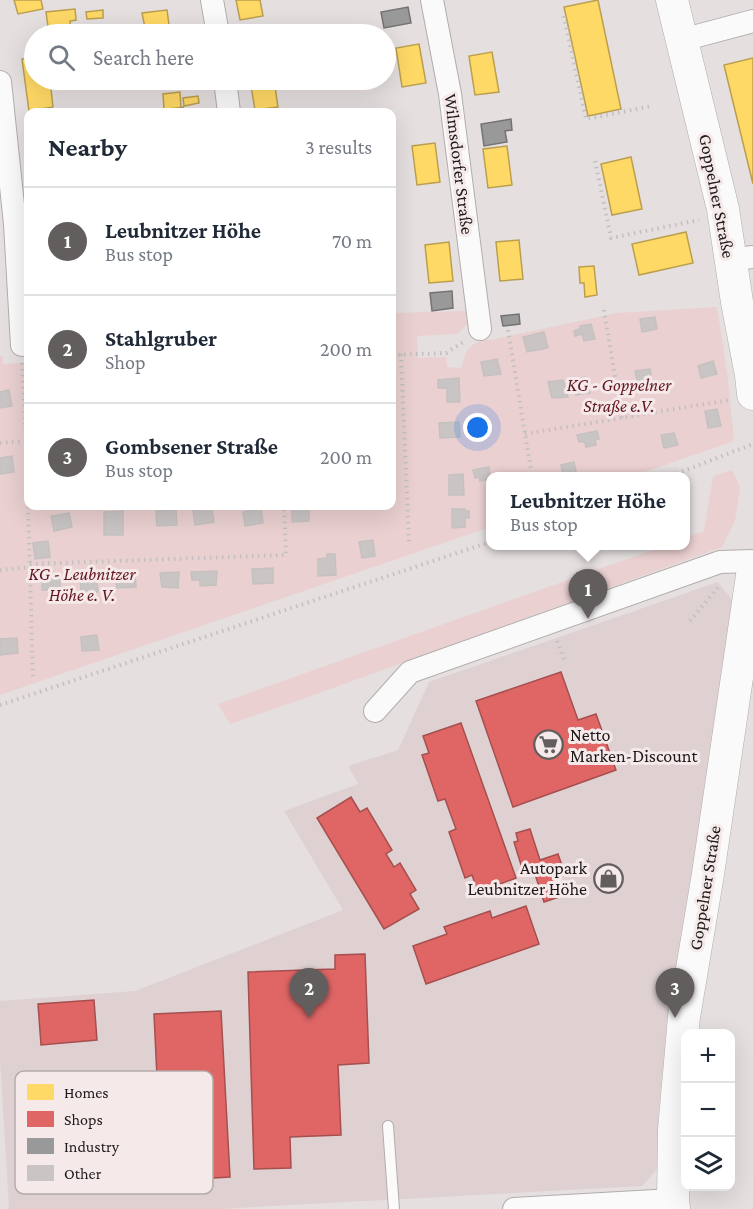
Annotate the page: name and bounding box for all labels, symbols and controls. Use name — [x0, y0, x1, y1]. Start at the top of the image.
search box — [24, 24, 396, 90]
icon: search — [45, 41, 78, 74]
text: Search here — [93, 45, 194, 70]
street label: Wilmsdorfer Straße — [440, 92, 478, 236]
street label: Goppelner Straße — [695, 132, 739, 260]
text: Nearby — [48, 133, 127, 162]
text: 3 results — [305, 136, 372, 158]
text: Leubnitzer Höhe — [105, 218, 261, 243]
text: 1 — [64, 230, 71, 252]
text: 70 m — [332, 230, 372, 252]
text: Bus stop — [105, 243, 173, 265]
text: Stahlgruber — [105, 326, 217, 351]
text: 2 — [62, 338, 73, 360]
text: 200 m — [320, 338, 372, 360]
text: Shop — [105, 351, 146, 373]
park label: KG - Goppelner Straße e.V. — [567, 375, 672, 416]
your location — [463, 413, 492, 442]
text: Gombsener Straße — [105, 434, 278, 459]
text: 3 — [63, 446, 72, 468]
text: 200 m — [320, 446, 372, 468]
text: Bus stop — [105, 459, 173, 481]
popup — [486, 472, 690, 550]
text: Leubnitzer Höhe — [510, 488, 666, 513]
text: Bus stop — [510, 513, 578, 535]
park label: KG - Leubnitzer Höhe e. V. — [29, 564, 136, 605]
pin: 1 — [568, 570, 608, 619]
place label: Netto Marken-Discount — [570, 725, 698, 766]
supermarket icon: Netto Marken-Discount — [533, 729, 565, 761]
street label: Goppelner Straße — [685, 824, 725, 952]
place label: Autopark Leubnitzer Höhe — [467, 858, 587, 899]
shop icon: Autopark Leubnitzer Höhe — [592, 862, 624, 894]
pin: 2 — [290, 968, 328, 1018]
pin: 3 — [656, 968, 694, 1018]
map controls — [681, 1029, 735, 1191]
button: + — [681, 1029, 735, 1083]
legend — [15, 1071, 213, 1194]
button: − — [681, 1083, 735, 1137]
text: Homes — [64, 1084, 109, 1101]
text: Shops — [64, 1111, 103, 1129]
button: layers — [681, 1137, 735, 1191]
text: Industry — [64, 1138, 120, 1156]
text: Other — [64, 1165, 102, 1182]

